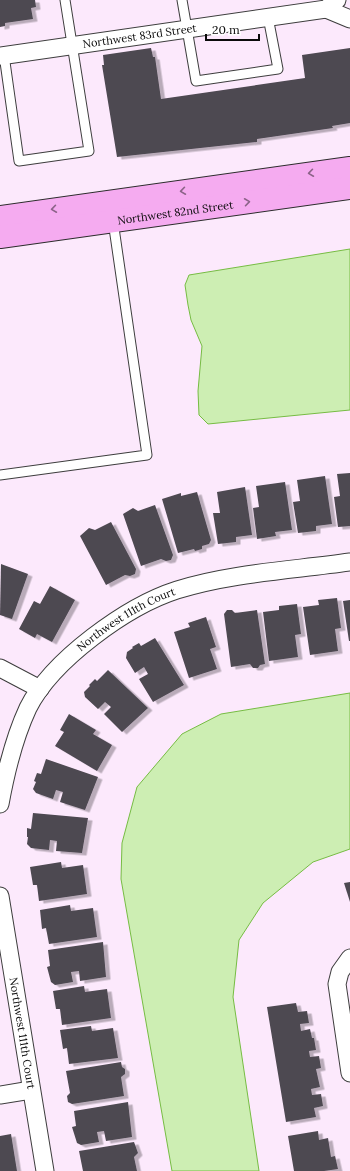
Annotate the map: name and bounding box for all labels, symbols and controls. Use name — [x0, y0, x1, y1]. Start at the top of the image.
scale bar — [206, 16, 259, 42]
street label: Northwest 83rd Street — [82, 21, 198, 51]
text: 20 m — [212, 22, 240, 37]
one-way arrow — [308, 168, 314, 177]
one-way arrow — [180, 186, 186, 195]
street label: Northwest 82nd Street — [116, 197, 235, 227]
one-way arrow — [243, 198, 250, 207]
one-way arrow — [51, 205, 57, 214]
street label: Northwest 111th Court — [74, 584, 178, 654]
street label: Northwest 111th Court — [6, 976, 39, 1091]

